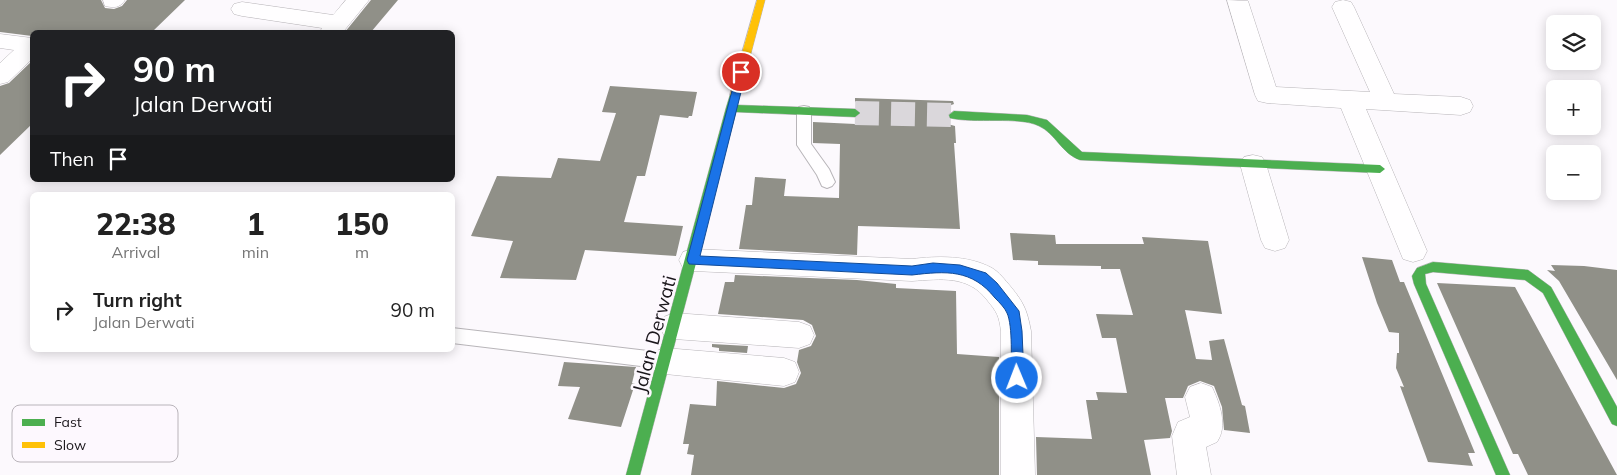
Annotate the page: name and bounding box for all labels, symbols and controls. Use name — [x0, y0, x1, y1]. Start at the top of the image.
map controls — [1546, 15, 1601, 200]
button: layers — [1546, 15, 1601, 70]
text: 90 m — [133, 47, 216, 91]
icon: right — [50, 50, 115, 115]
pin — [720, 51, 762, 93]
icon: arrive — [727, 58, 755, 86]
button: + — [1546, 80, 1601, 135]
text: Jalan Derwati — [133, 90, 273, 118]
icon: arrive — [104, 145, 132, 173]
button: − — [1546, 145, 1601, 200]
text: Then — [50, 147, 94, 171]
text: 22:38 — [96, 205, 176, 243]
text: 1 — [246, 205, 264, 243]
text: 150 — [335, 205, 389, 243]
text: Arrival — [111, 242, 160, 262]
text: min — [242, 242, 269, 262]
text: m — [355, 242, 369, 262]
street label: Jalan Derwati — [627, 273, 681, 395]
text: Turn right — [93, 288, 182, 312]
icon: right — [50, 296, 78, 324]
text: 90 m — [391, 298, 435, 322]
text: Jalan Derwati — [93, 312, 195, 332]
position arrow — [990, 351, 1042, 403]
legend — [12, 405, 178, 462]
text: Fast — [54, 413, 82, 431]
text: Slow — [54, 436, 86, 454]

